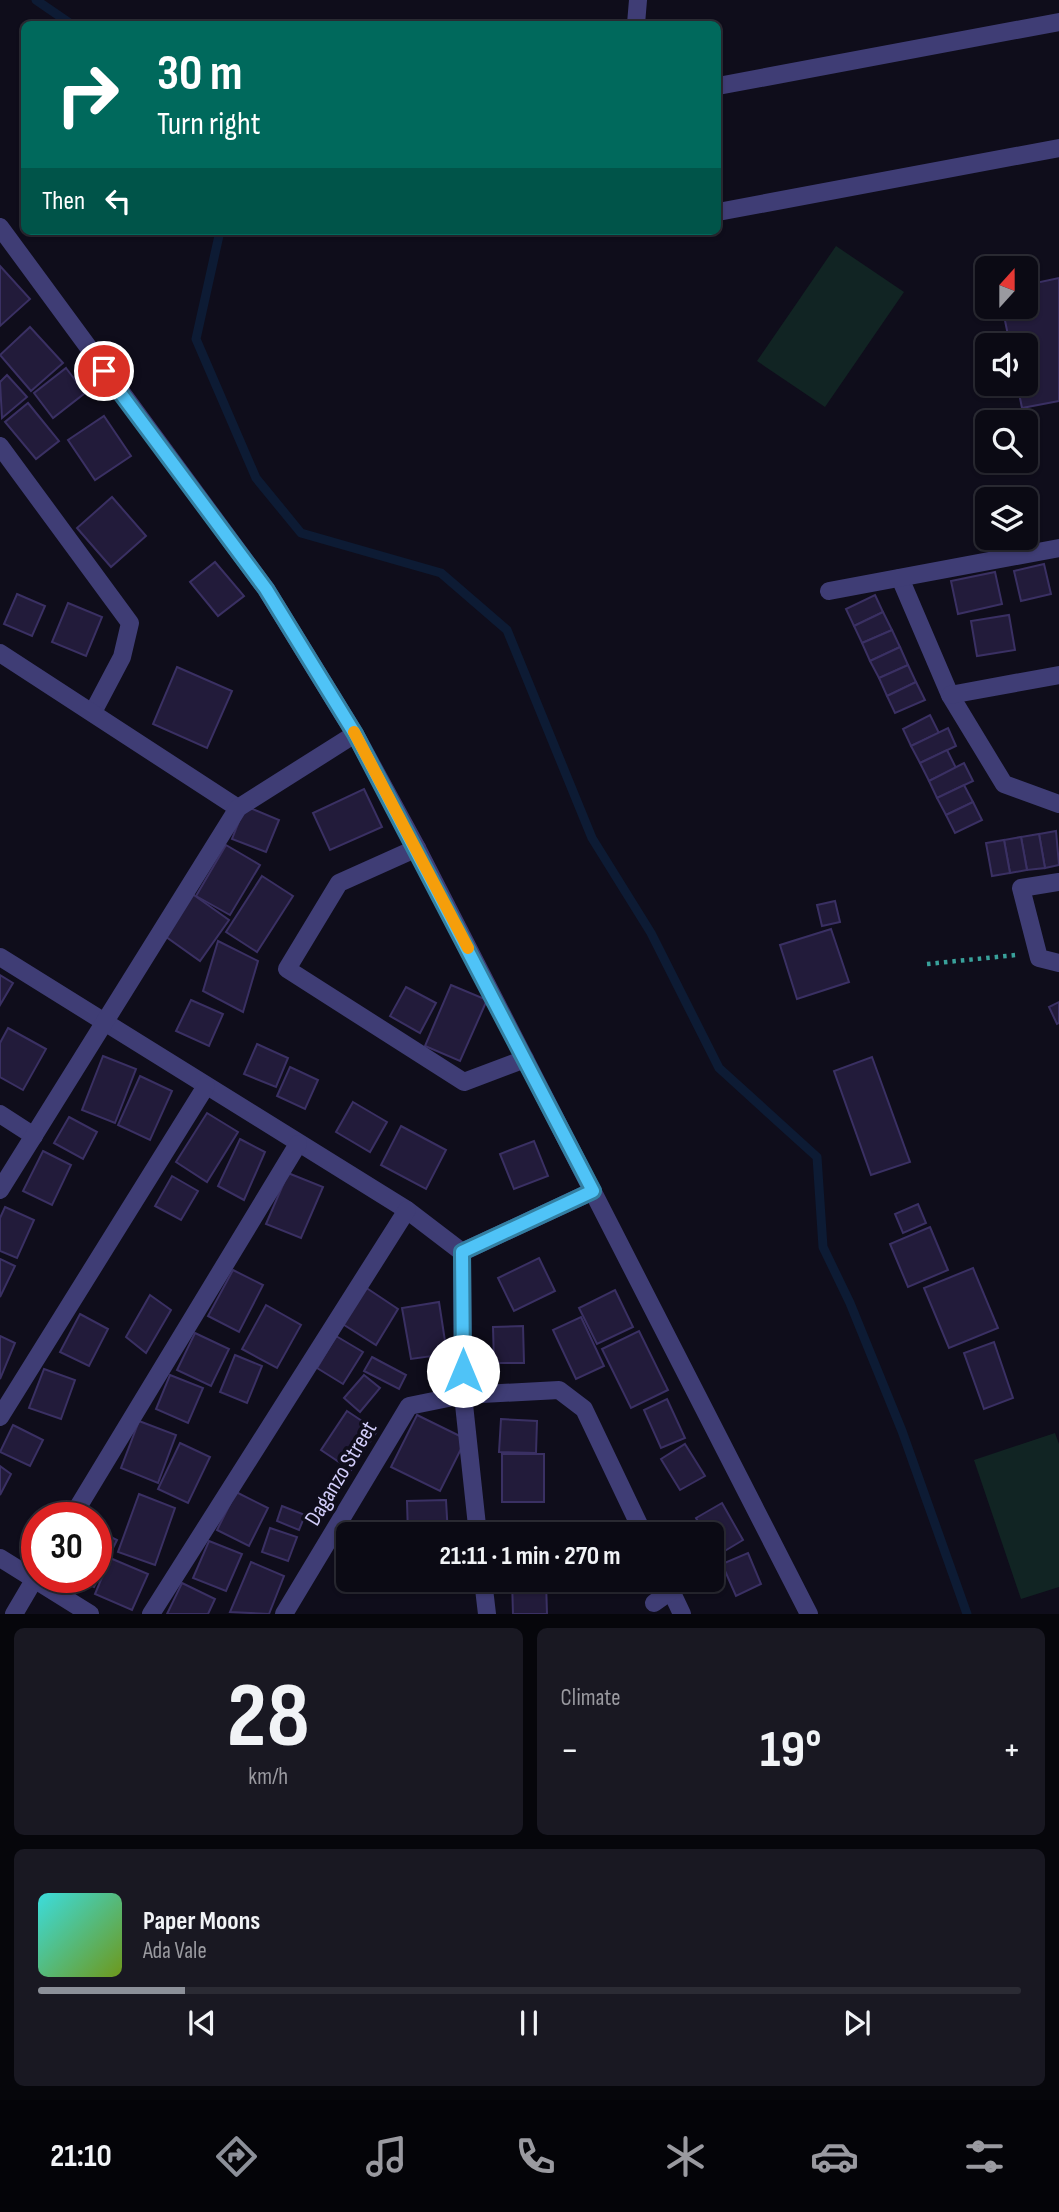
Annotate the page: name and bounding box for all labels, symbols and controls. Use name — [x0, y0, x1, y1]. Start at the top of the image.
text: 30 m — [157, 45, 242, 104]
icon: right — [42, 49, 133, 140]
text: Turn right — [157, 105, 261, 144]
icon: left — [99, 182, 137, 220]
text: Then — [42, 186, 85, 217]
north arrow — [975, 256, 1038, 318]
map controls — [975, 256, 1038, 550]
button: sound — [975, 333, 1038, 396]
pin — [74, 341, 134, 401]
icon: arrive — [85, 352, 123, 390]
button: search — [975, 410, 1038, 473]
button: layers — [975, 487, 1038, 550]
position arrow — [426, 1334, 500, 1408]
street label: Daganzo Street — [299, 1416, 383, 1531]
speed limit sign: 30 — [21, 1502, 112, 1593]
text: 21:11 · 1 min · 270 m — [439, 1541, 621, 1572]
text: 28 — [227, 1663, 310, 1772]
text: Climate — [561, 1684, 620, 1712]
text: 19° — [760, 1719, 821, 1782]
text: − — [561, 1728, 579, 1773]
text: + — [1002, 1728, 1021, 1773]
text: km/h — [248, 1763, 288, 1791]
text: Paper Moons — [143, 1906, 260, 1937]
text: Ada Vale — [143, 1937, 207, 1965]
icon: previous — [183, 2004, 221, 2042]
icon: pause — [510, 2004, 548, 2042]
icon: next — [838, 2004, 876, 2042]
icon: directions — [212, 2132, 261, 2181]
icon: music — [362, 2132, 411, 2181]
icon: phone — [511, 2132, 560, 2181]
icon: climate — [661, 2132, 710, 2181]
icon: car — [810, 2132, 859, 2181]
icon: filters — [960, 2132, 1009, 2181]
text: 21:10 — [50, 2137, 112, 2176]

